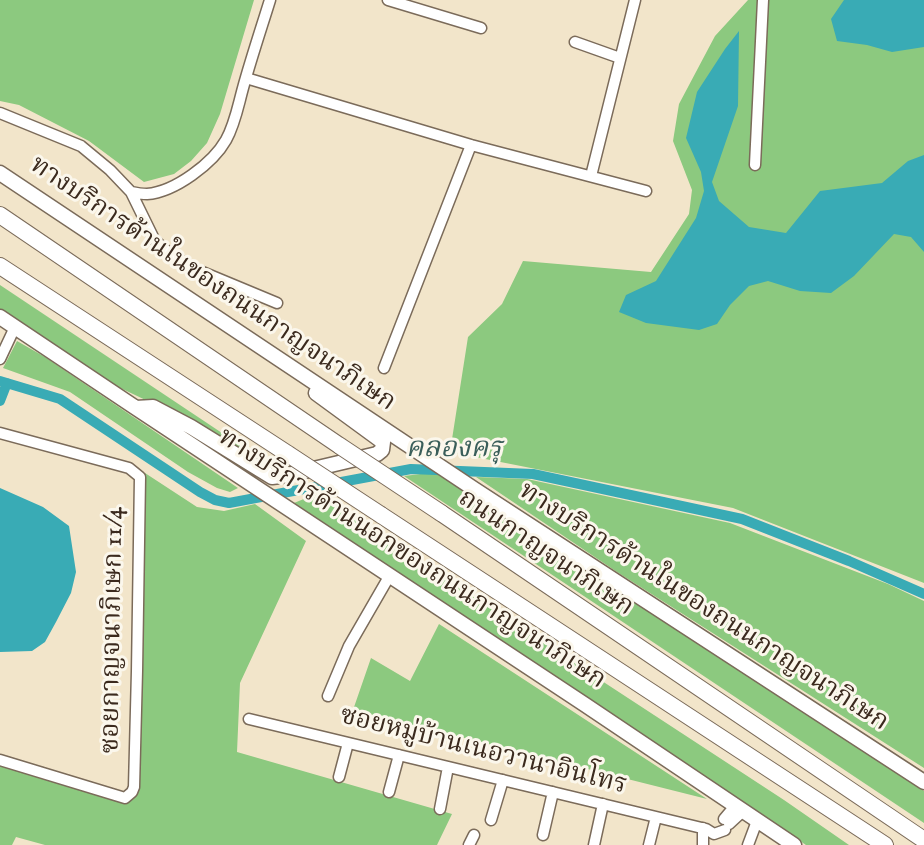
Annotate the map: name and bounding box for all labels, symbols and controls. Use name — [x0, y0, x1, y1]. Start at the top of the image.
street label: ทางบริการด้านในของถนนกาญจนาภิเษก — [23, 151, 401, 419]
street label: ทางบริการด้านนอกของถนนกาญจนาภิเษก — [211, 423, 611, 697]
water label: คลองครุ — [406, 433, 502, 467]
street label: ทางบริการด้านในของถนนกาญจนาภิเษก — [512, 477, 894, 739]
street label: ถนนกาญจนาภิเษก — [451, 484, 639, 624]
street label: ซอยกาญจนาภิเษก 11/4 — [96, 506, 132, 754]
street label: ซอยหมู่บ้านเนอวานาอินโทร — [336, 701, 630, 803]

